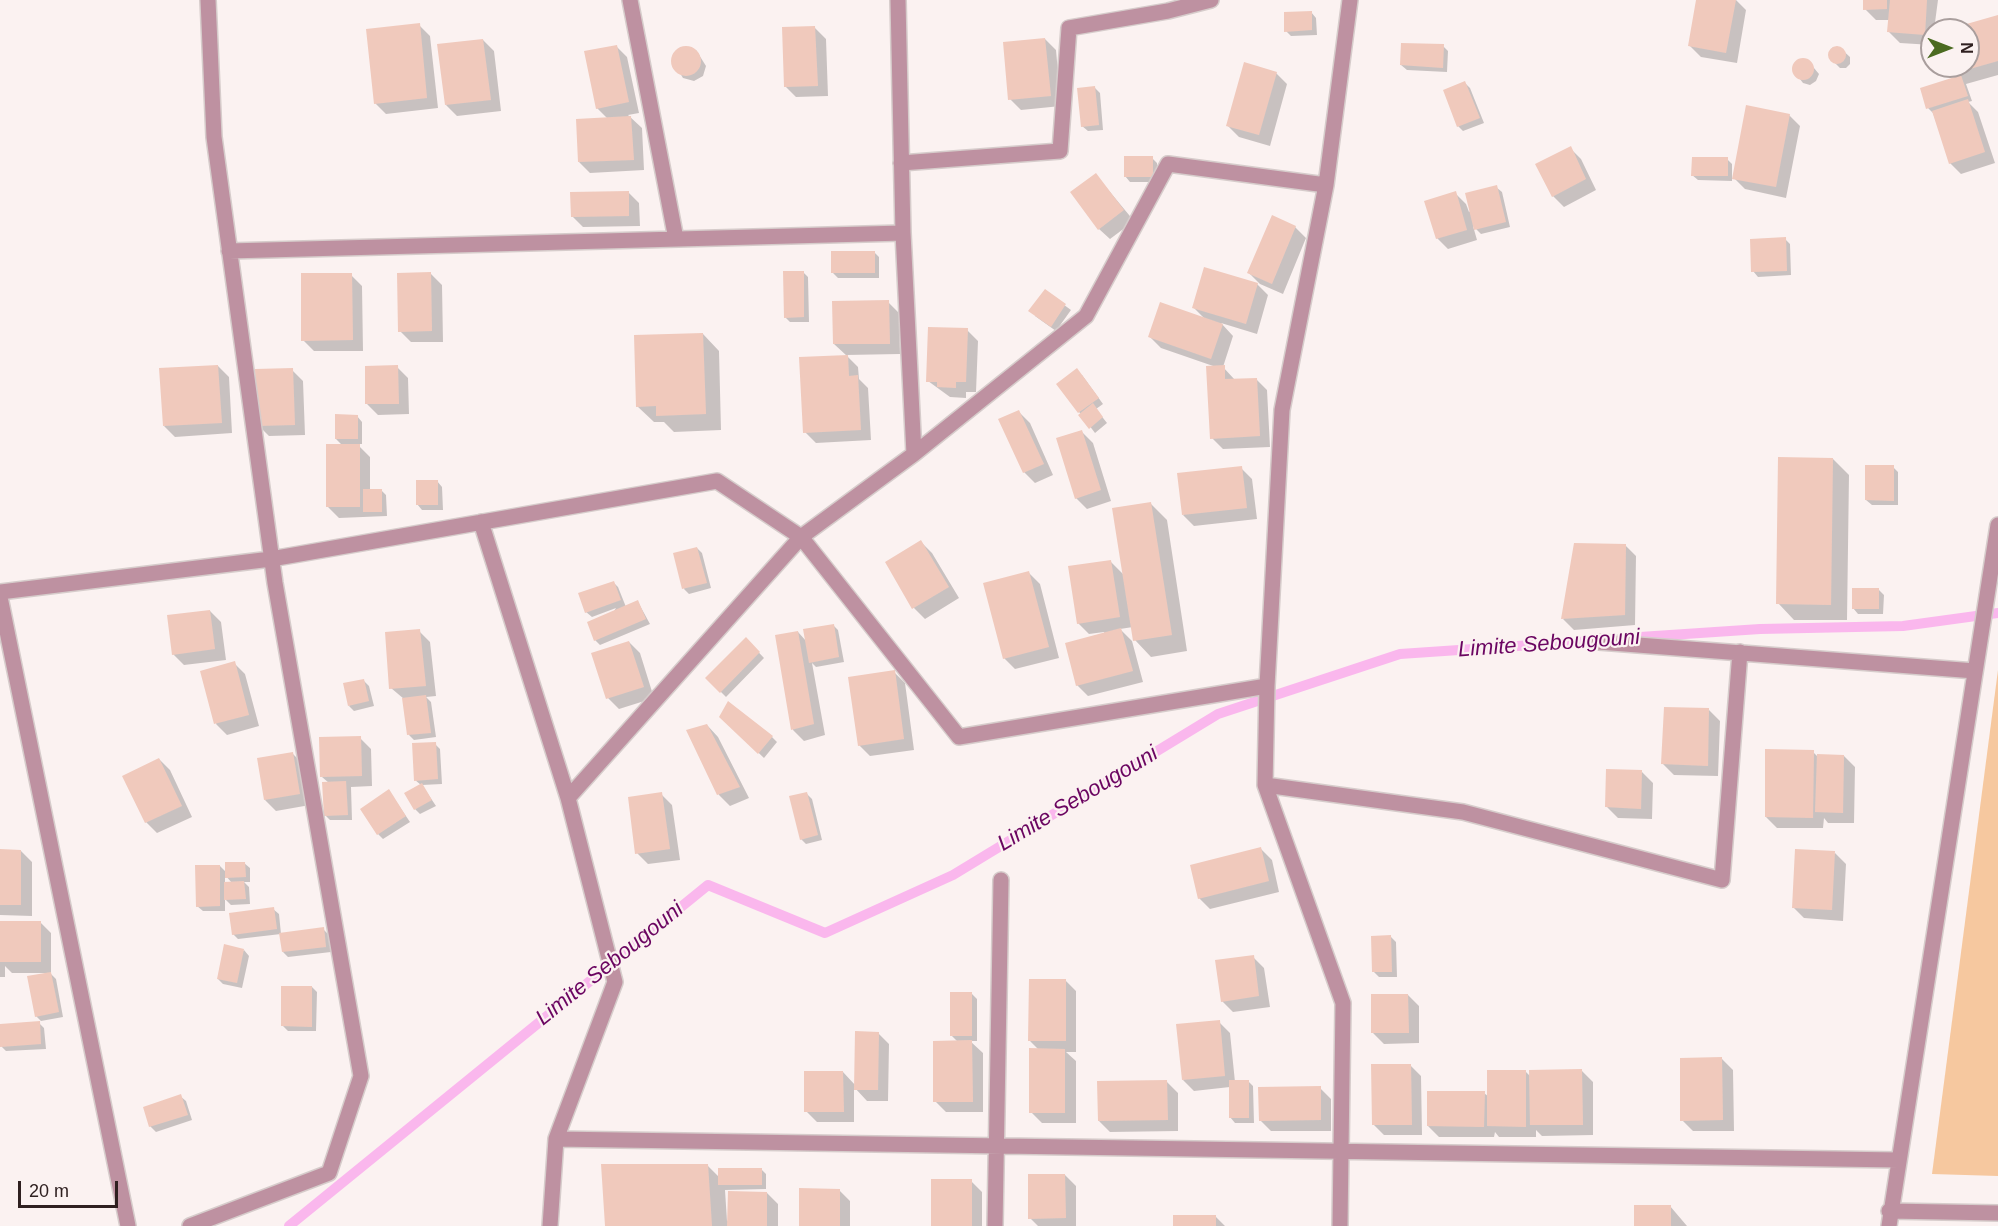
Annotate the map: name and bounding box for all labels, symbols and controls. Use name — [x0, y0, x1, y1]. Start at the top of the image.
north arrow — [1920, 18, 1980, 78]
text: N — [1958, 42, 1975, 54]
water label: Limite Sebougouni — [1457, 624, 1641, 664]
water label: Limite Sebougouni — [993, 741, 1163, 857]
water label: Limite Sebougouni — [531, 896, 689, 1032]
scale bar — [21, 1169, 122, 1207]
text: 20 m — [29, 1181, 69, 1201]

